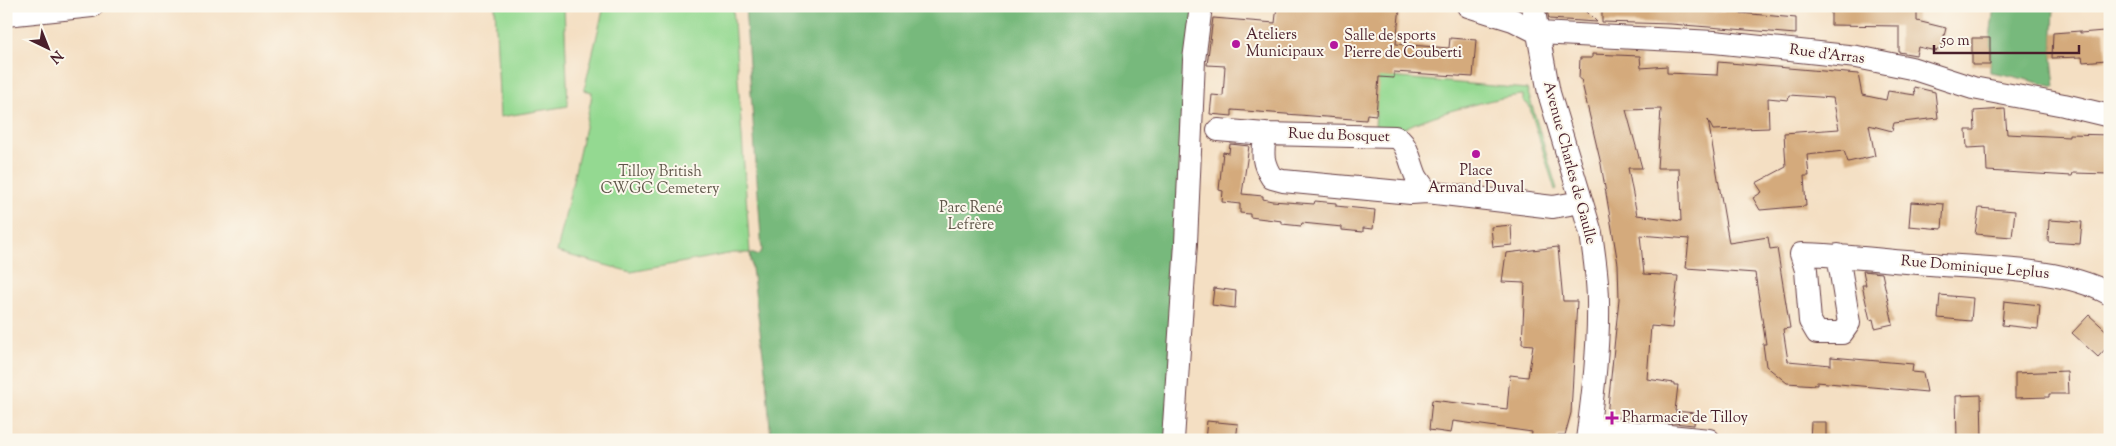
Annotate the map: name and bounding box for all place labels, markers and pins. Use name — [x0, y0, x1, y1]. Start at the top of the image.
place label: Ateliers Municipaux — [1246, 25, 1324, 63]
place label: Salle de sports Pierre de Couberti — [1344, 26, 1462, 64]
marker: Ateliers Municipaux — [1230, 38, 1242, 50]
marker: Salle de sports Pierre de Couberti — [1328, 39, 1340, 51]
marker: Place Armand Duval — [1470, 148, 1482, 160]
place label: Place Armand Duval — [1428, 161, 1524, 199]
place label: Pharmacie de Tilloy — [1622, 408, 1748, 429]
marker: Pharmacie de Tilloy — [1606, 412, 1618, 424]

